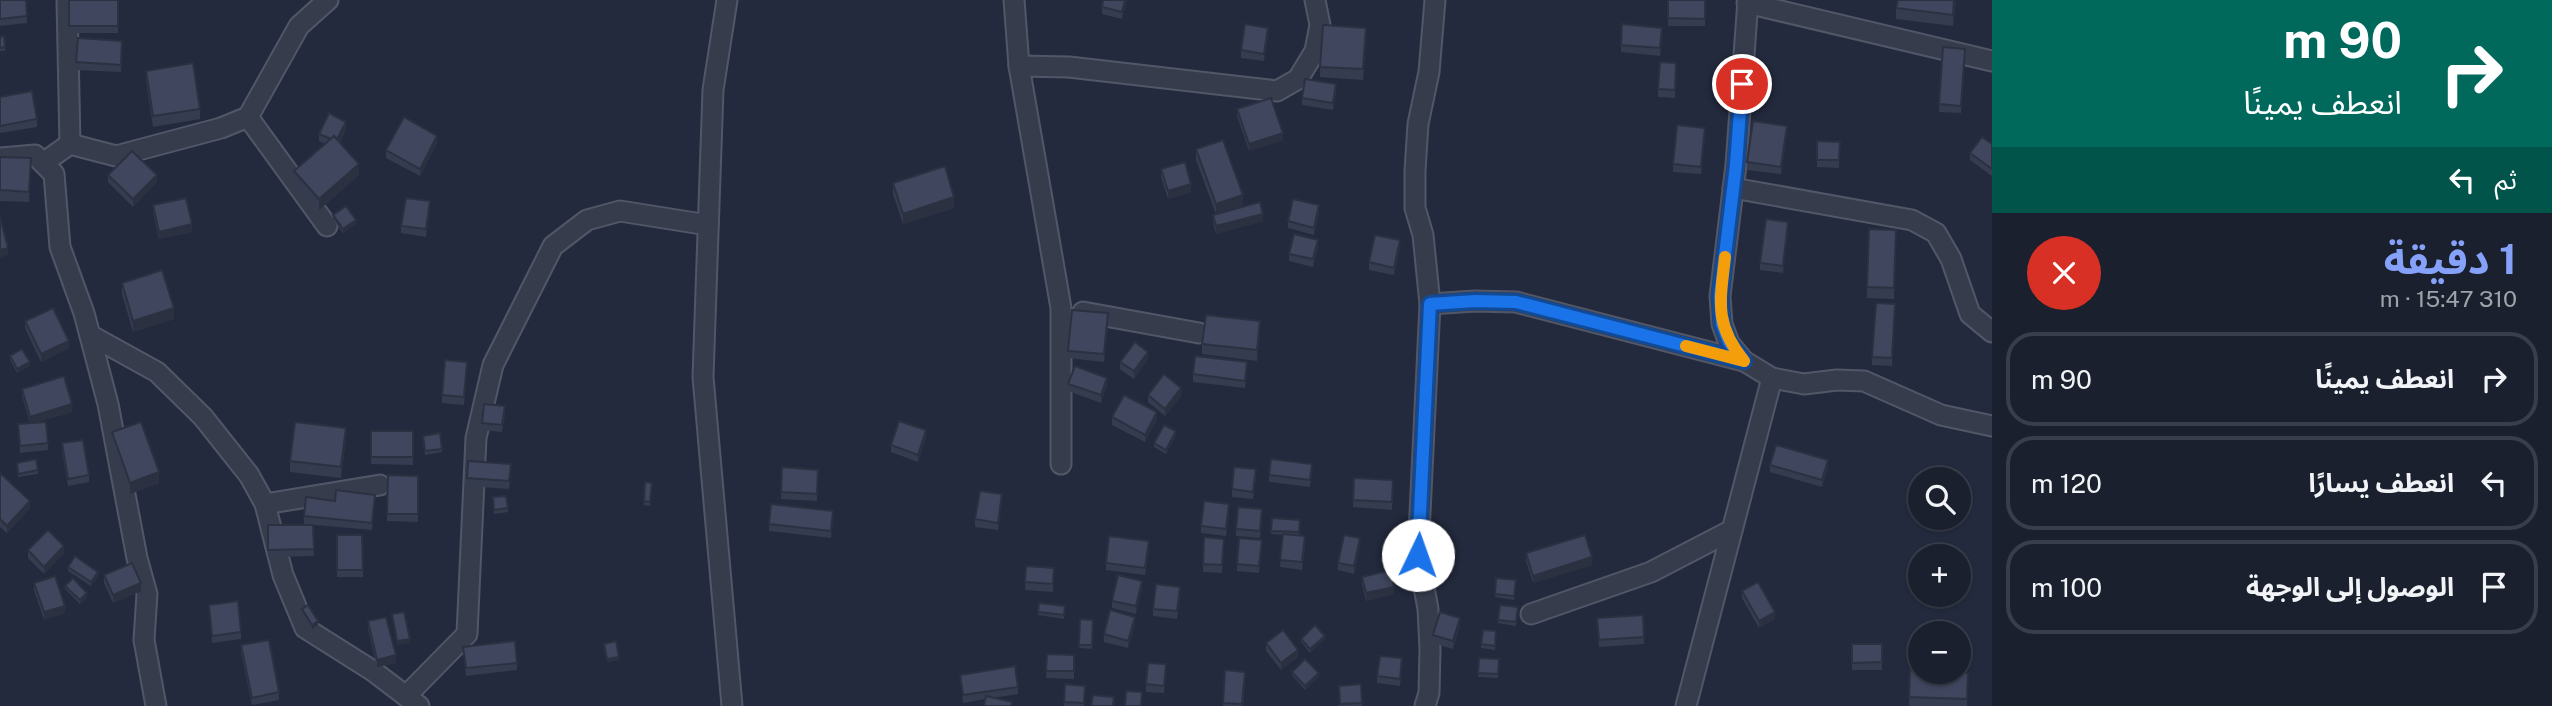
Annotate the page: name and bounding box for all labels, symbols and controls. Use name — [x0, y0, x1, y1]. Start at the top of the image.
text: 90 m — [2283, 11, 2402, 69]
icon: right — [2426, 28, 2517, 119]
pin — [1712, 54, 1772, 114]
icon: arrive — [1723, 65, 1761, 103]
text: انعطف يمينًا — [2243, 84, 2402, 121]
icon: left — [2443, 161, 2481, 199]
text: ثم — [2495, 164, 2517, 195]
text: 1 دقيقة — [2384, 234, 2517, 283]
button: close — [2027, 236, 2101, 310]
text: 310 m · 15:47 — [2380, 285, 2517, 312]
icon: right — [2475, 360, 2513, 398]
text: انعطف يمينًا — [2315, 363, 2454, 394]
text: 90 m — [2031, 364, 2092, 395]
icon: left — [2475, 464, 2513, 502]
map controls — [1908, 467, 1971, 684]
button: search — [1908, 467, 1971, 530]
text: انعطف يسارًا — [2308, 467, 2454, 498]
text: 120 m — [2031, 468, 2102, 499]
position arrow — [1381, 518, 1455, 592]
button: + — [1908, 544, 1971, 607]
icon: arrive — [2475, 568, 2513, 606]
text: الوصول إلى الوجهة — [2246, 571, 2454, 602]
text: 100 m — [2031, 572, 2102, 603]
button: − — [1908, 621, 1971, 684]

